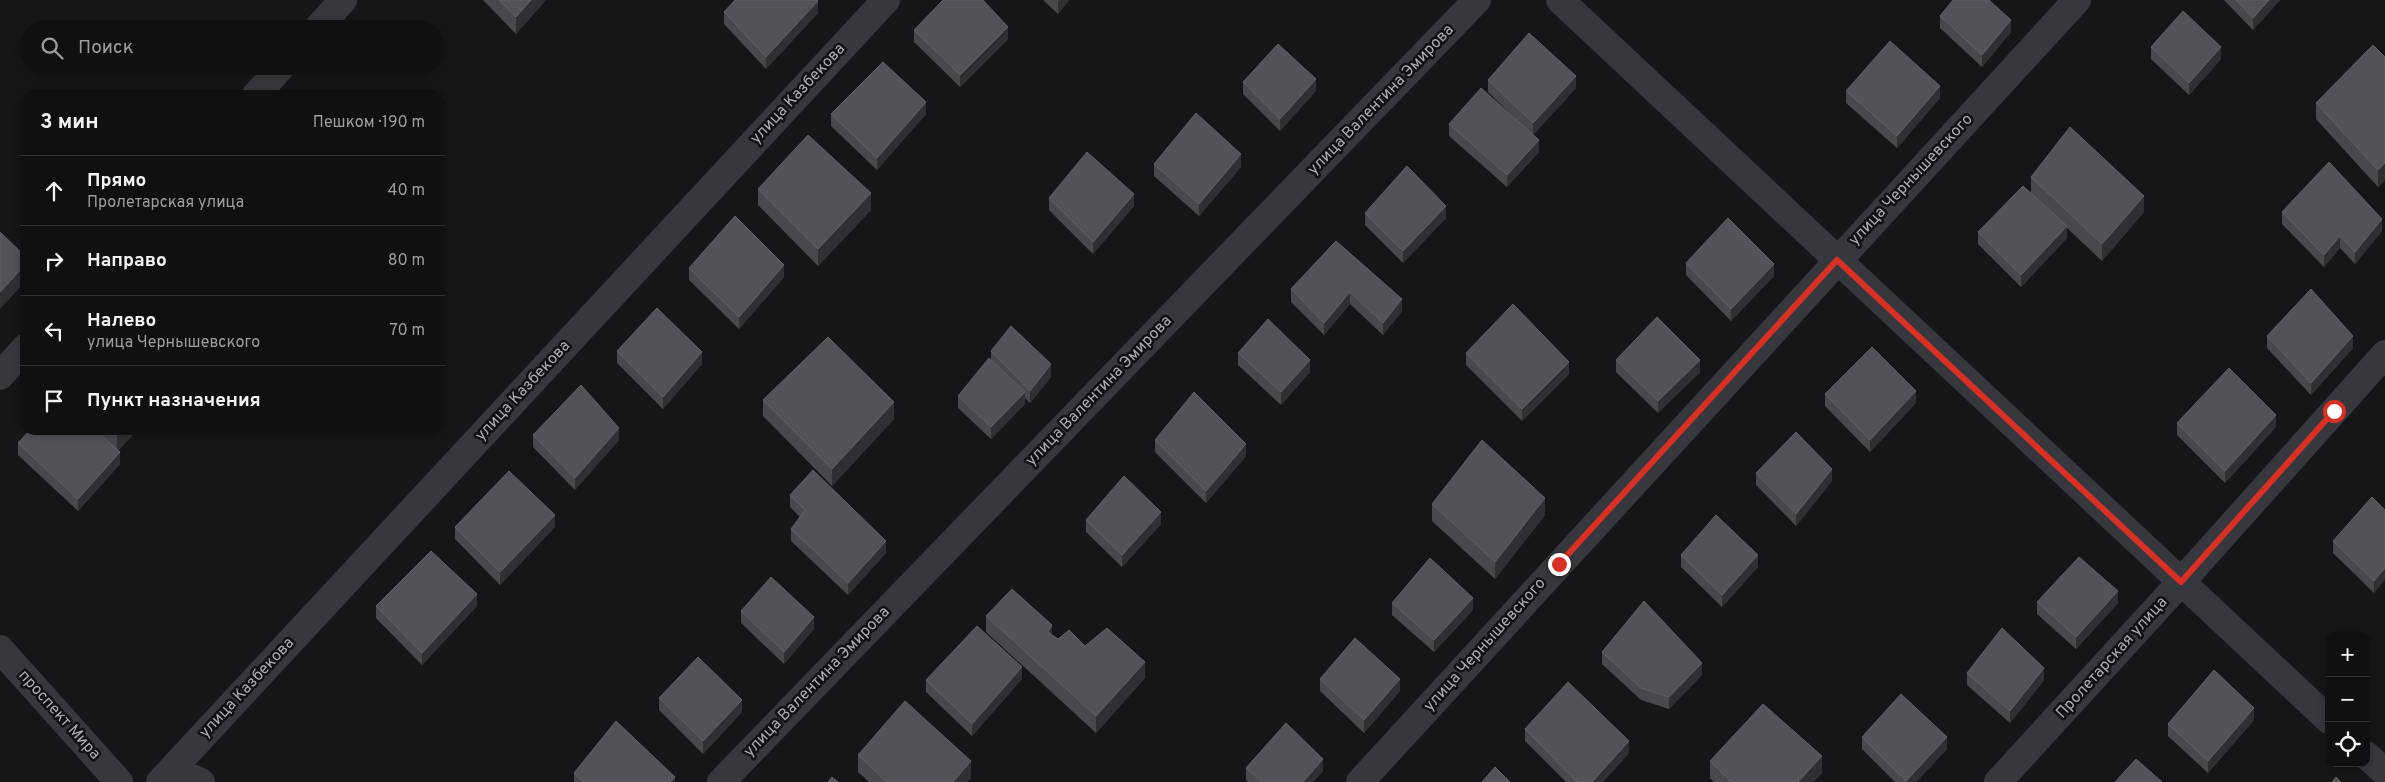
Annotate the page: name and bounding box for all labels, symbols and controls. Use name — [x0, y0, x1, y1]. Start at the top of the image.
search box — [20, 20, 445, 75]
street label: улица Валентина Эмирова — [1304, 20, 1458, 180]
icon: search — [38, 34, 66, 62]
text: Поиск — [78, 36, 134, 60]
street label: улица Казбекова — [746, 39, 850, 149]
text: 3 мин — [40, 109, 99, 136]
street label: улица Чернышевского — [1845, 110, 1977, 250]
text: Пешком · 190 m — [313, 113, 425, 133]
text: Прямо — [87, 169, 146, 193]
icon: ahead — [40, 177, 68, 205]
text: 40 m — [387, 181, 425, 201]
text: Пролетарская улица — [87, 193, 244, 213]
icon: right — [40, 247, 68, 275]
text: Направо — [87, 249, 167, 273]
text: 80 m — [388, 251, 425, 271]
text: Налево — [87, 309, 156, 333]
street label: улица Валентина Эмирова — [1022, 311, 1176, 471]
icon: left — [40, 317, 68, 345]
text: 70 m — [390, 321, 425, 341]
text: улица Чернышевского — [87, 333, 260, 353]
street label: улица Казбекова — [471, 336, 575, 446]
icon: arrive — [40, 387, 68, 415]
text: Пункт назначения — [87, 389, 261, 413]
route start — [2323, 400, 2346, 423]
route end — [1548, 553, 1571, 576]
street label: улица Чернышевского — [1420, 574, 1550, 716]
street label: Пролетарская улица — [2052, 593, 2172, 723]
street label: улица Валентина Эмирова — [740, 602, 894, 762]
map controls — [2325, 632, 2370, 767]
button: + — [2325, 632, 2370, 677]
street label: улица Казбекова — [195, 633, 299, 743]
street label: проспект Мира — [14, 666, 104, 764]
button: − — [2325, 677, 2370, 722]
button: locate — [2325, 722, 2370, 767]

